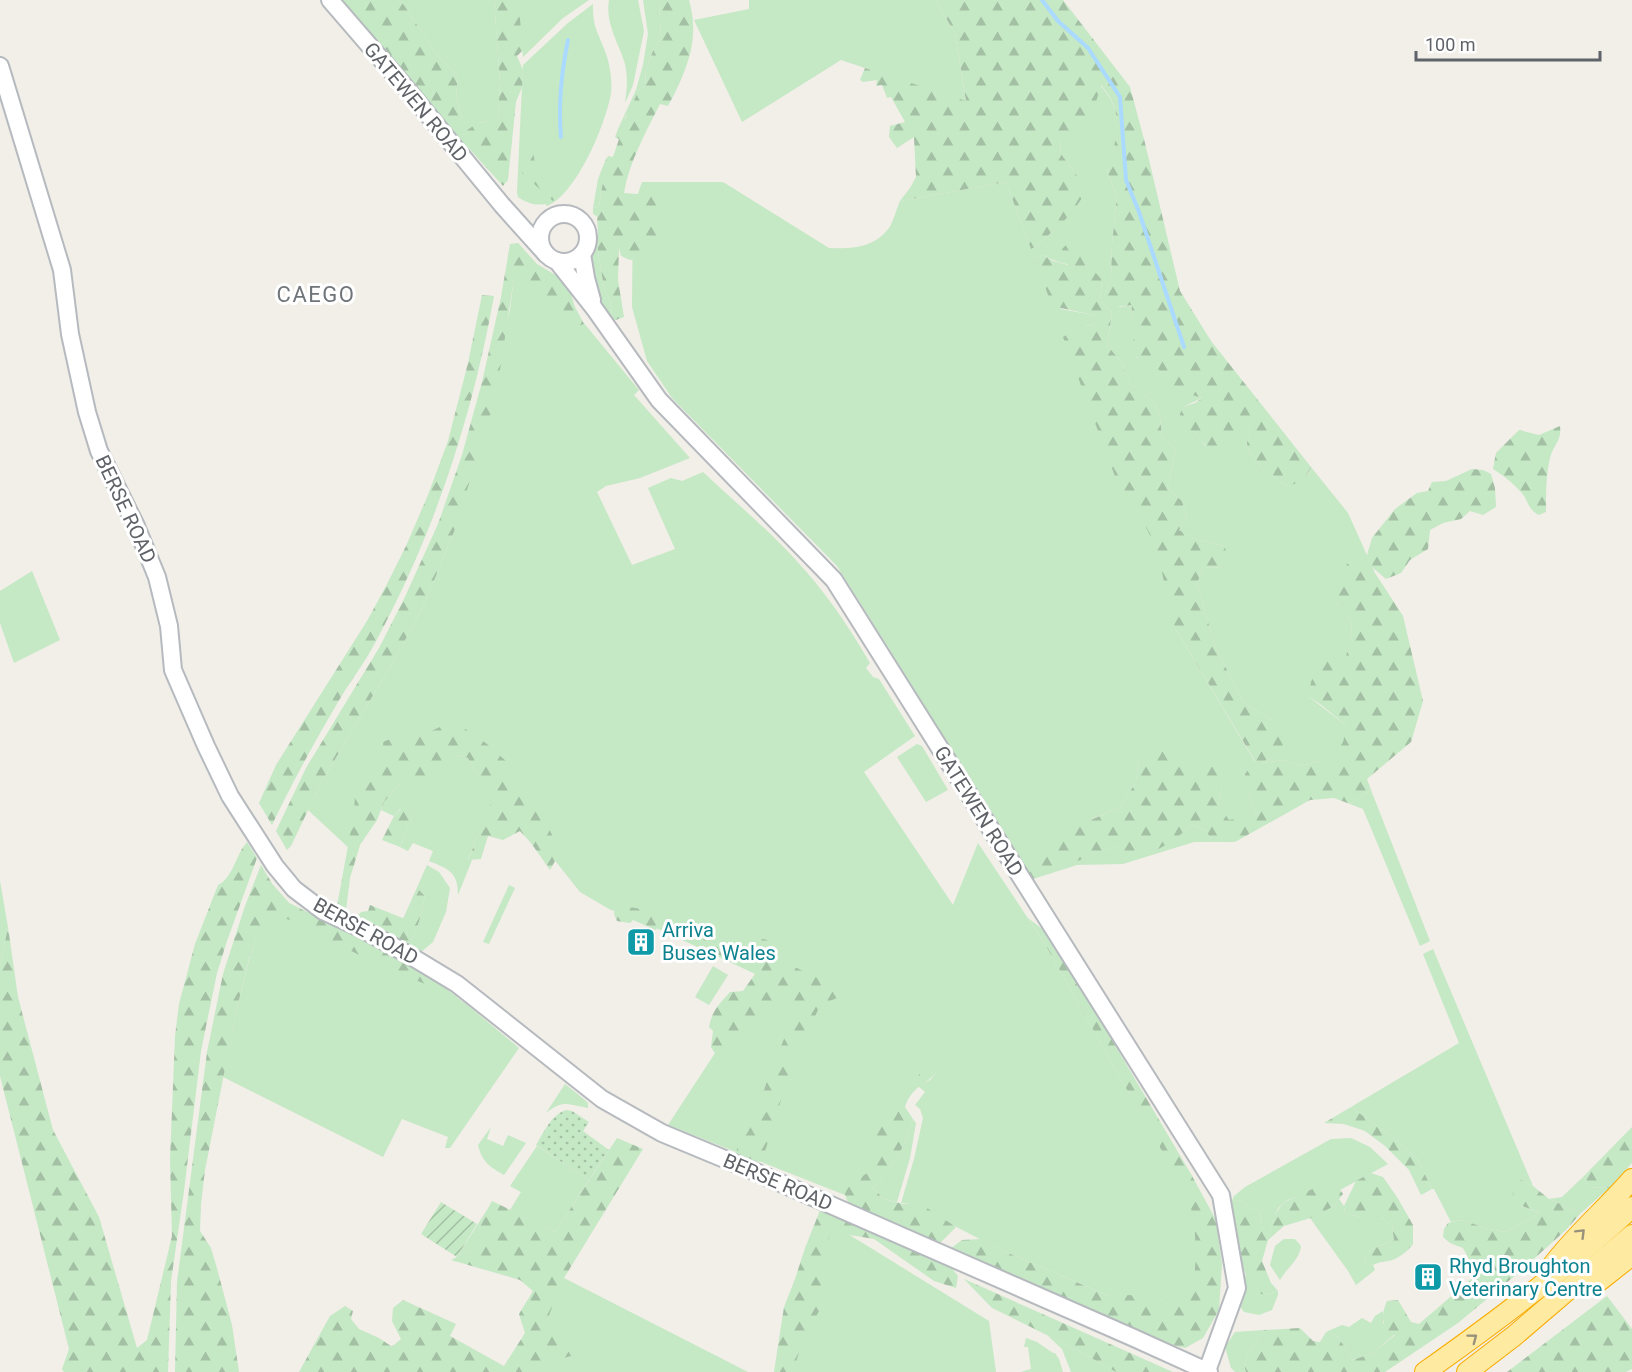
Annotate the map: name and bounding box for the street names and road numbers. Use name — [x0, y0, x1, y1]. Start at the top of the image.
street label: GATEWEN ROAD — [359, 37, 473, 167]
street label: BERSE ROAD — [91, 451, 161, 567]
street label: GATEWEN ROAD — [929, 741, 1029, 881]
street label: BERSE ROAD — [309, 892, 423, 970]
street label: BERSE ROAD — [720, 1148, 836, 1216]

